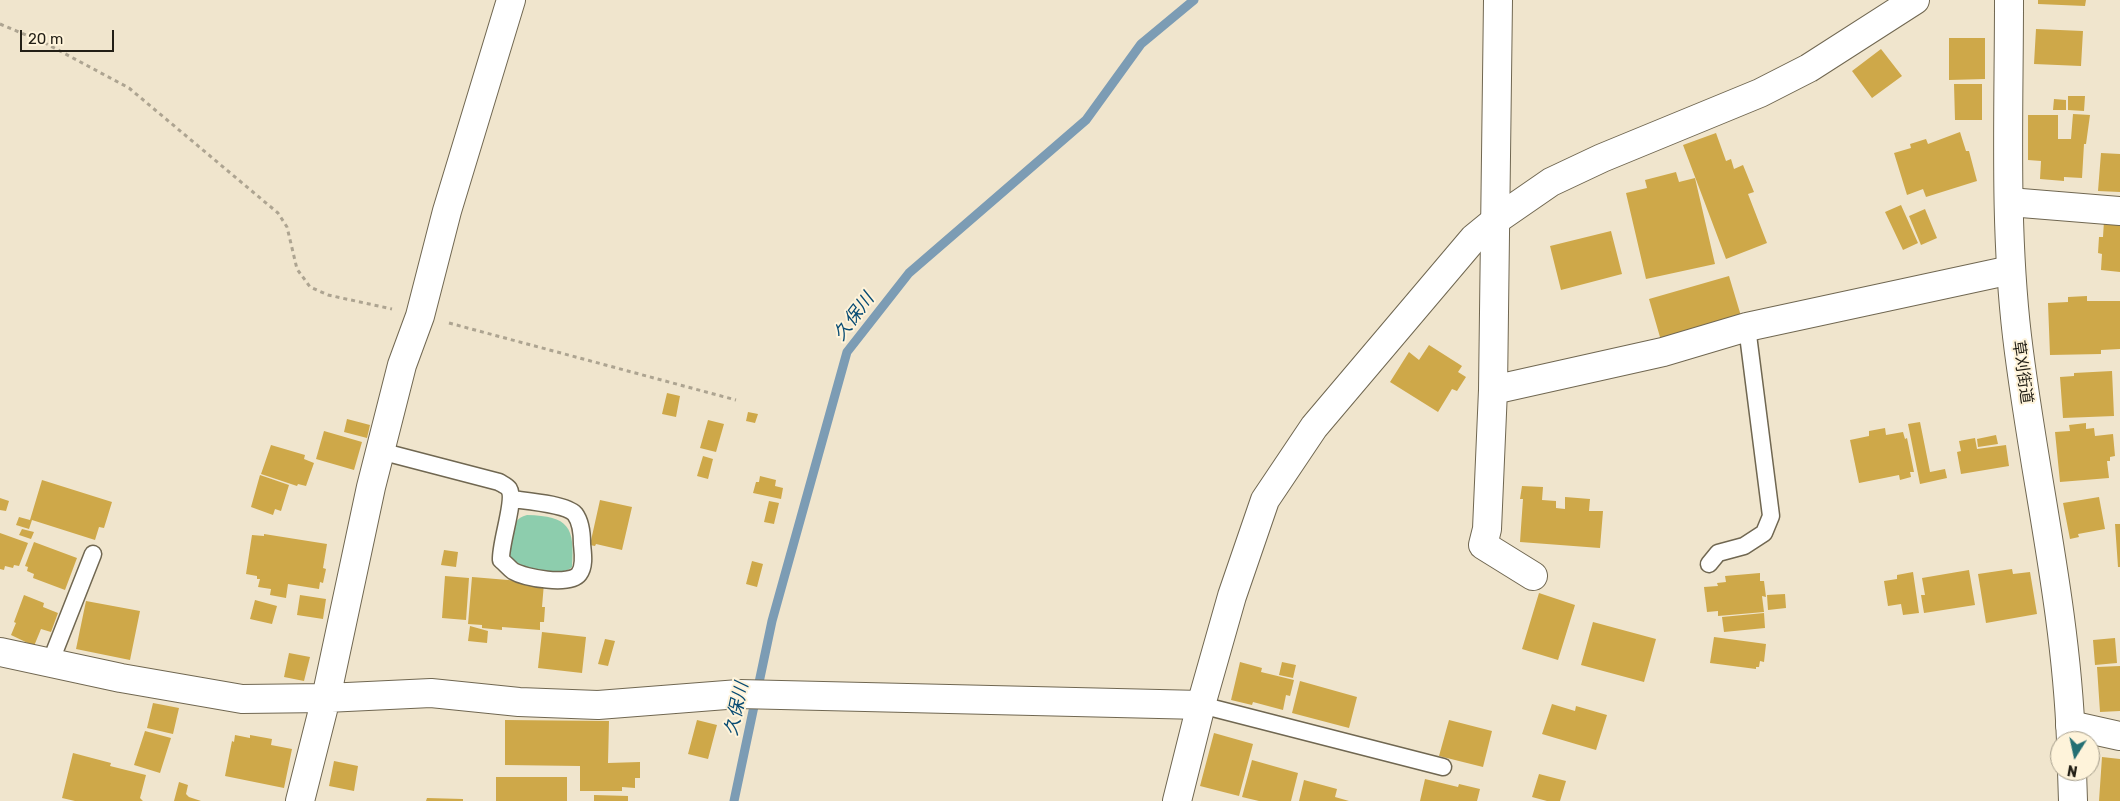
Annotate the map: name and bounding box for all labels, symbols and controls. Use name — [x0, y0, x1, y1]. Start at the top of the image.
scale bar — [22, 20, 116, 52]
text: 20 m — [28, 30, 63, 48]
water label: 久保川 — [829, 289, 879, 345]
street label: 草刈街道 — [2008, 339, 2036, 405]
water label: 久保川 — [721, 680, 753, 738]
north arrow — [2050, 731, 2100, 781]
text: N — [2066, 761, 2079, 780]

